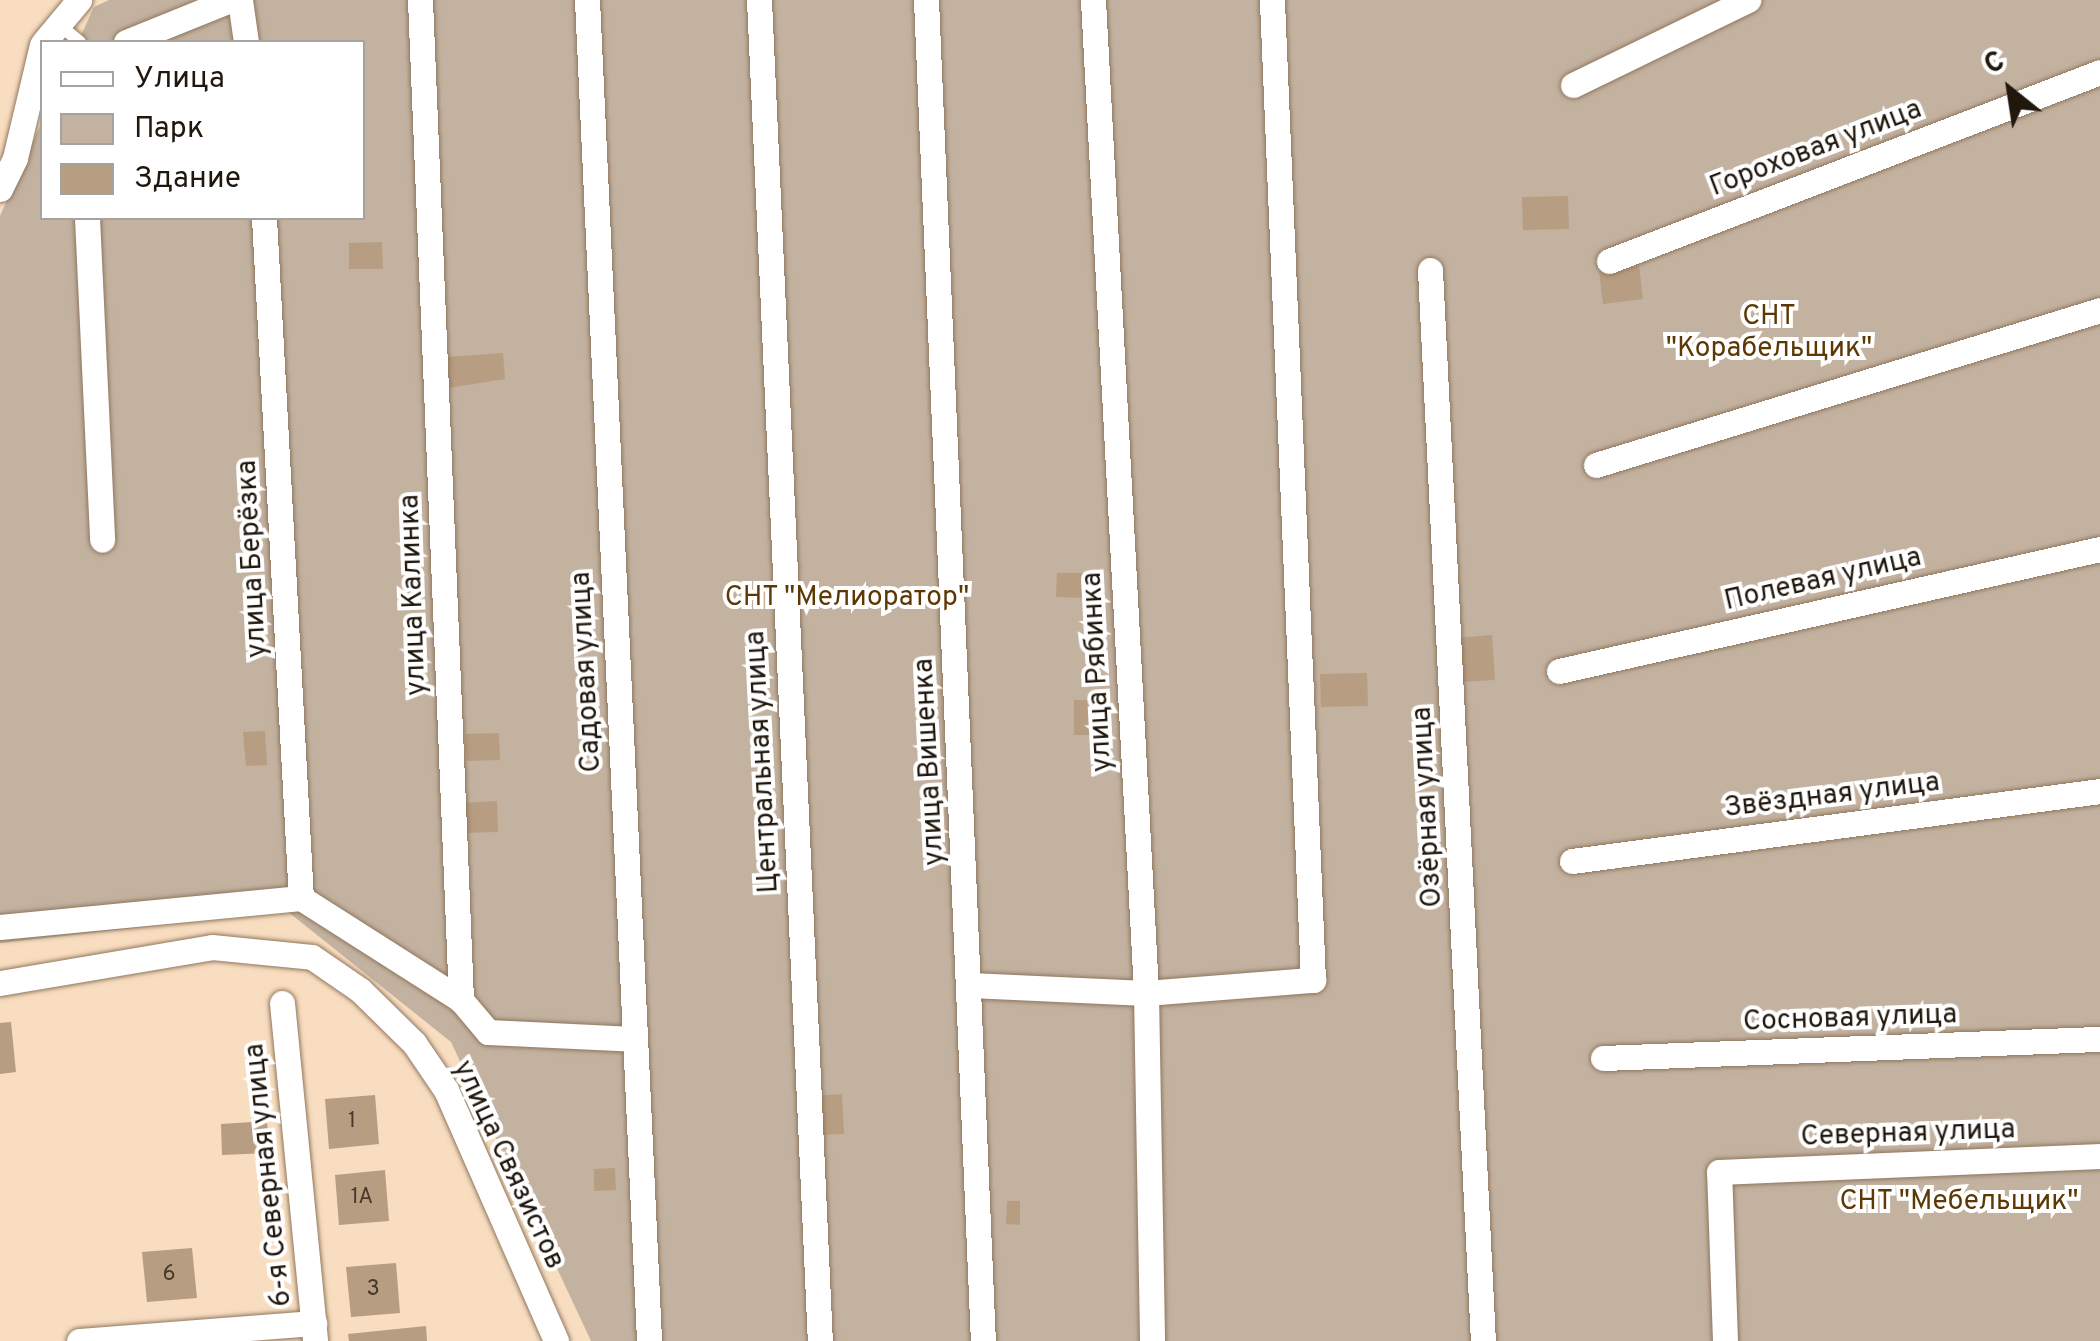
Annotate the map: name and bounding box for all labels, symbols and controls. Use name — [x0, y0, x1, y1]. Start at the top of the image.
legend — [40, 40, 365, 220]
north arrow — [1960, 40, 2060, 140]
text: С — [1978, 44, 2012, 84]
text: Улица — [134, 61, 225, 98]
street label: Гороховая улица — [1705, 93, 1927, 205]
text: Парк — [134, 111, 204, 148]
text: Здание — [134, 161, 241, 198]
park label: СНТ "Корабельщик" — [1666, 300, 1872, 366]
street label: улица Берёзка — [231, 459, 275, 659]
street label: улица Калинка — [394, 494, 434, 696]
street label: Полевая улица — [1721, 541, 1925, 619]
street label: Садовая улица — [565, 571, 609, 773]
street label: улица Рябинка — [1076, 571, 1120, 773]
park label: СНТ "Мелиоратор" — [724, 581, 970, 615]
street label: Центральная улица — [739, 630, 787, 894]
street label: улица Вишенка — [908, 657, 952, 867]
street label: Озёрная улица — [1406, 706, 1450, 908]
street label: Звёздная улица — [1722, 766, 1942, 826]
street label: Сосновая улица — [1742, 998, 1958, 1040]
street label: 6-я Северная улица — [238, 1042, 300, 1308]
street label: улица Связистов — [445, 1055, 571, 1275]
house number: 1 — [348, 1109, 356, 1135]
street label: Северная улица — [1800, 1113, 2016, 1155]
house number: 1А — [351, 1185, 373, 1211]
park label: СНТ "Мебельщик" — [1839, 1185, 2079, 1219]
house number: 6 — [162, 1262, 176, 1288]
house number: 3 — [366, 1277, 380, 1303]

